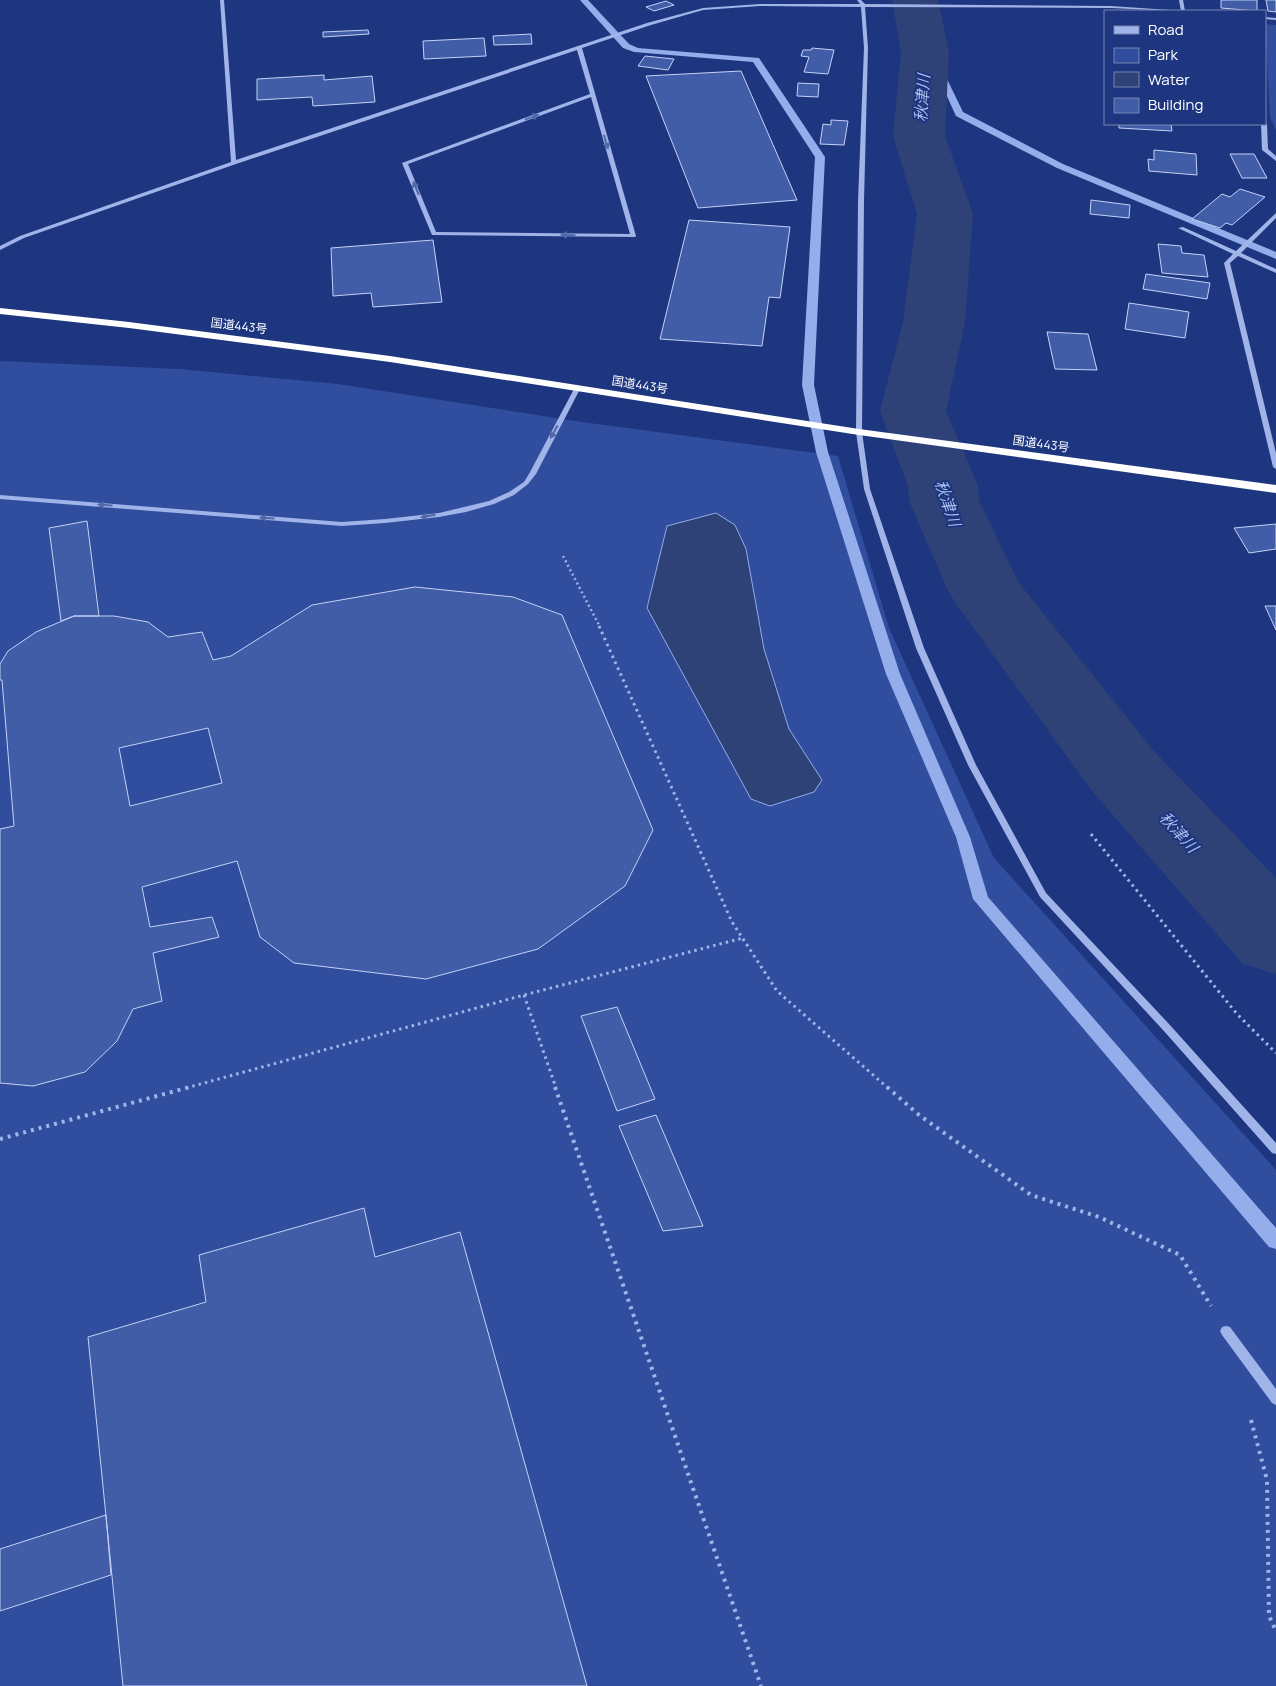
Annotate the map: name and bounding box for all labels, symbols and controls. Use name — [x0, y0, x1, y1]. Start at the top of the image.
legend — [1104, 10, 1266, 125]
text: Road — [1148, 19, 1184, 40]
text: Park — [1148, 44, 1178, 65]
text: Water — [1148, 69, 1190, 90]
water label: 秋津川 — [909, 71, 935, 123]
text: Building — [1148, 94, 1203, 115]
one-way arrow — [525, 113, 540, 121]
one-way arrow — [603, 134, 611, 149]
one-way arrow — [411, 181, 419, 196]
one-way arrow — [560, 231, 576, 239]
street label: 国道443号 — [210, 314, 268, 337]
street label: 国道443号 — [611, 372, 670, 397]
one-way arrow — [550, 425, 558, 440]
street label: 国道443号 — [1012, 431, 1070, 456]
water label: 秋津川 — [930, 477, 967, 531]
one-way arrow — [96, 501, 112, 509]
one-way arrow — [420, 512, 436, 520]
one-way arrow — [258, 514, 274, 522]
water label: 秋津川 — [1155, 807, 1205, 859]

